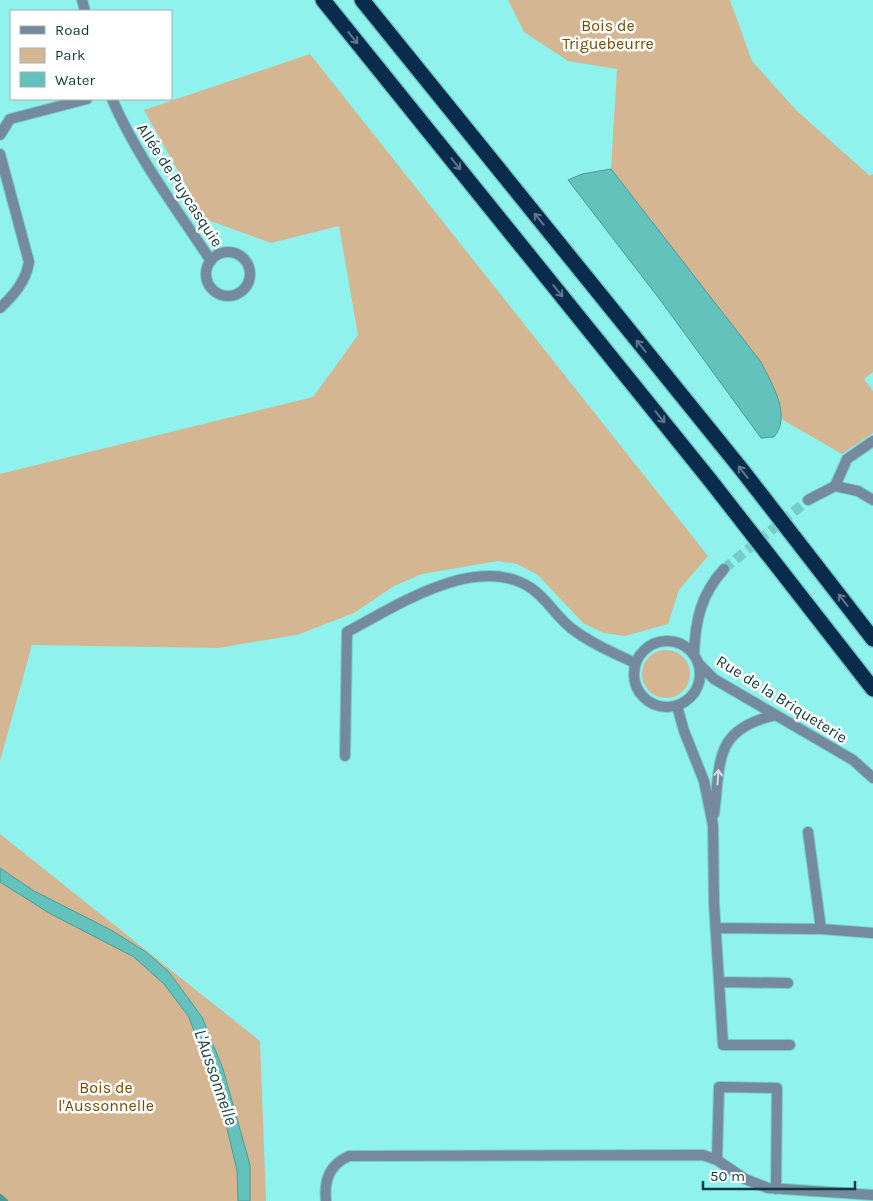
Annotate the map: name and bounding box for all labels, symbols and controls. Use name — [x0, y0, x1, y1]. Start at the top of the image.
legend — [10, 10, 172, 100]
park label: Bois de Triguebeurre — [562, 16, 654, 53]
text: Road — [55, 21, 90, 39]
one-way arrow — [348, 31, 359, 44]
text: Park — [55, 46, 85, 64]
text: Water — [55, 71, 96, 89]
street label: Allée de Puycasquie — [133, 120, 227, 250]
one-way arrow — [450, 158, 461, 171]
one-way arrow — [533, 213, 544, 226]
one-way arrow — [552, 284, 563, 297]
one-way arrow — [636, 339, 647, 352]
one-way arrow — [654, 410, 665, 423]
one-way arrow — [738, 466, 749, 479]
one-way arrow — [838, 593, 848, 607]
street label: Rue de la Briqueterie — [713, 651, 851, 747]
one-way arrow — [714, 769, 723, 785]
water label: L'Aussonnelle — [189, 1026, 243, 1128]
park label: Bois de l'Aussonnelle — [58, 1078, 154, 1115]
scale bar — [703, 1158, 856, 1190]
text: 50 m — [710, 1167, 745, 1185]

